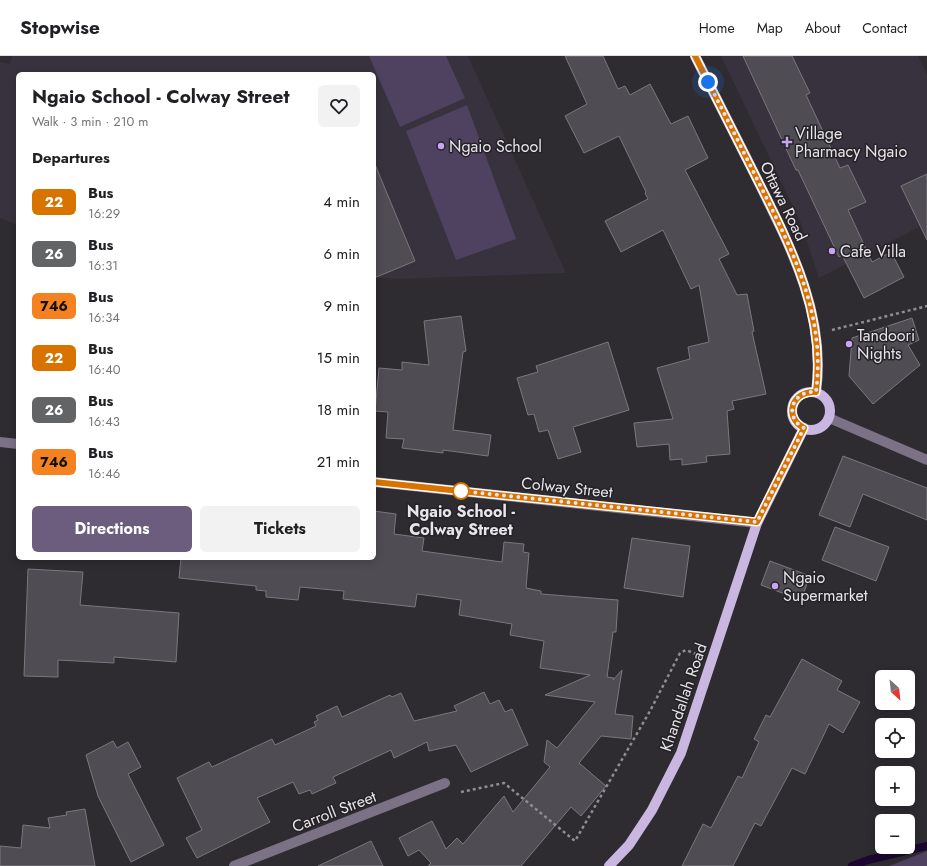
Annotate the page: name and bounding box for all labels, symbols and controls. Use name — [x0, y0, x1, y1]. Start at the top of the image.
text: Stopwise — [20, 14, 100, 41]
text: Home — [699, 18, 735, 38]
text: Map — [757, 18, 783, 38]
text: About — [805, 18, 840, 38]
text: Contact — [862, 18, 907, 38]
your location — [698, 72, 718, 92]
text: Ngaio School - Colway Street — [32, 83, 289, 110]
button: heart — [318, 85, 360, 127]
text: Walk · 3 min · 210 m — [32, 112, 148, 131]
place label: Village Pharmacy Ngaio — [795, 122, 907, 163]
place label: Ngaio School — [449, 135, 542, 158]
marker: Village Pharmacy Ngaio — [782, 137, 792, 147]
marker: Ngaio School — [436, 141, 446, 151]
text: Departures — [32, 147, 110, 169]
street label: Ottawa Road — [754, 158, 813, 245]
text: Bus — [88, 182, 113, 204]
text: 4 min — [323, 191, 360, 213]
text: 22 — [45, 192, 63, 212]
text: 16:29 — [88, 204, 120, 223]
text: Bus — [88, 234, 113, 256]
place label: Cafe Villa — [840, 240, 906, 263]
text: 6 min — [323, 243, 360, 265]
text: 26 — [45, 244, 63, 264]
marker: Cafe Villa — [827, 246, 837, 256]
text: 16:31 — [88, 256, 118, 275]
text: Bus — [88, 286, 113, 308]
text: 9 min — [323, 295, 360, 317]
text: 746 — [40, 296, 68, 316]
text: 16:34 — [88, 308, 120, 327]
place label: Tandoori Nights — [857, 324, 915, 365]
text: Bus — [88, 338, 113, 360]
marker: Tandoori Nights — [844, 339, 854, 349]
text: 15 min — [317, 347, 360, 369]
text: 22 — [45, 348, 63, 368]
text: 16:40 — [88, 360, 121, 379]
text: Bus — [88, 390, 113, 412]
text: 18 min — [317, 399, 360, 421]
text: 26 — [45, 400, 63, 420]
text: 16:43 — [88, 412, 120, 431]
text: Bus — [88, 442, 113, 464]
text: 21 min — [317, 451, 360, 473]
text: 746 — [40, 452, 68, 472]
text: 16:46 — [88, 464, 120, 483]
street label: Colway Street — [520, 471, 614, 504]
marker: Ngaio School - Colway Street — [452, 482, 470, 500]
place label: Ngaio School - Colway Street — [407, 500, 516, 541]
button: Directions — [32, 506, 192, 552]
button: Tickets — [200, 506, 360, 552]
place label: Ngaio Supermarket — [783, 566, 868, 607]
marker: Ngaio Supermarket — [770, 581, 780, 591]
street label: Khandallah Road — [654, 640, 713, 754]
north arrow — [875, 670, 915, 710]
map controls — [875, 670, 915, 854]
button: locate — [875, 718, 915, 758]
button: + — [875, 766, 915, 806]
street label: Carroll Street — [289, 785, 380, 838]
button: − — [875, 814, 915, 854]

